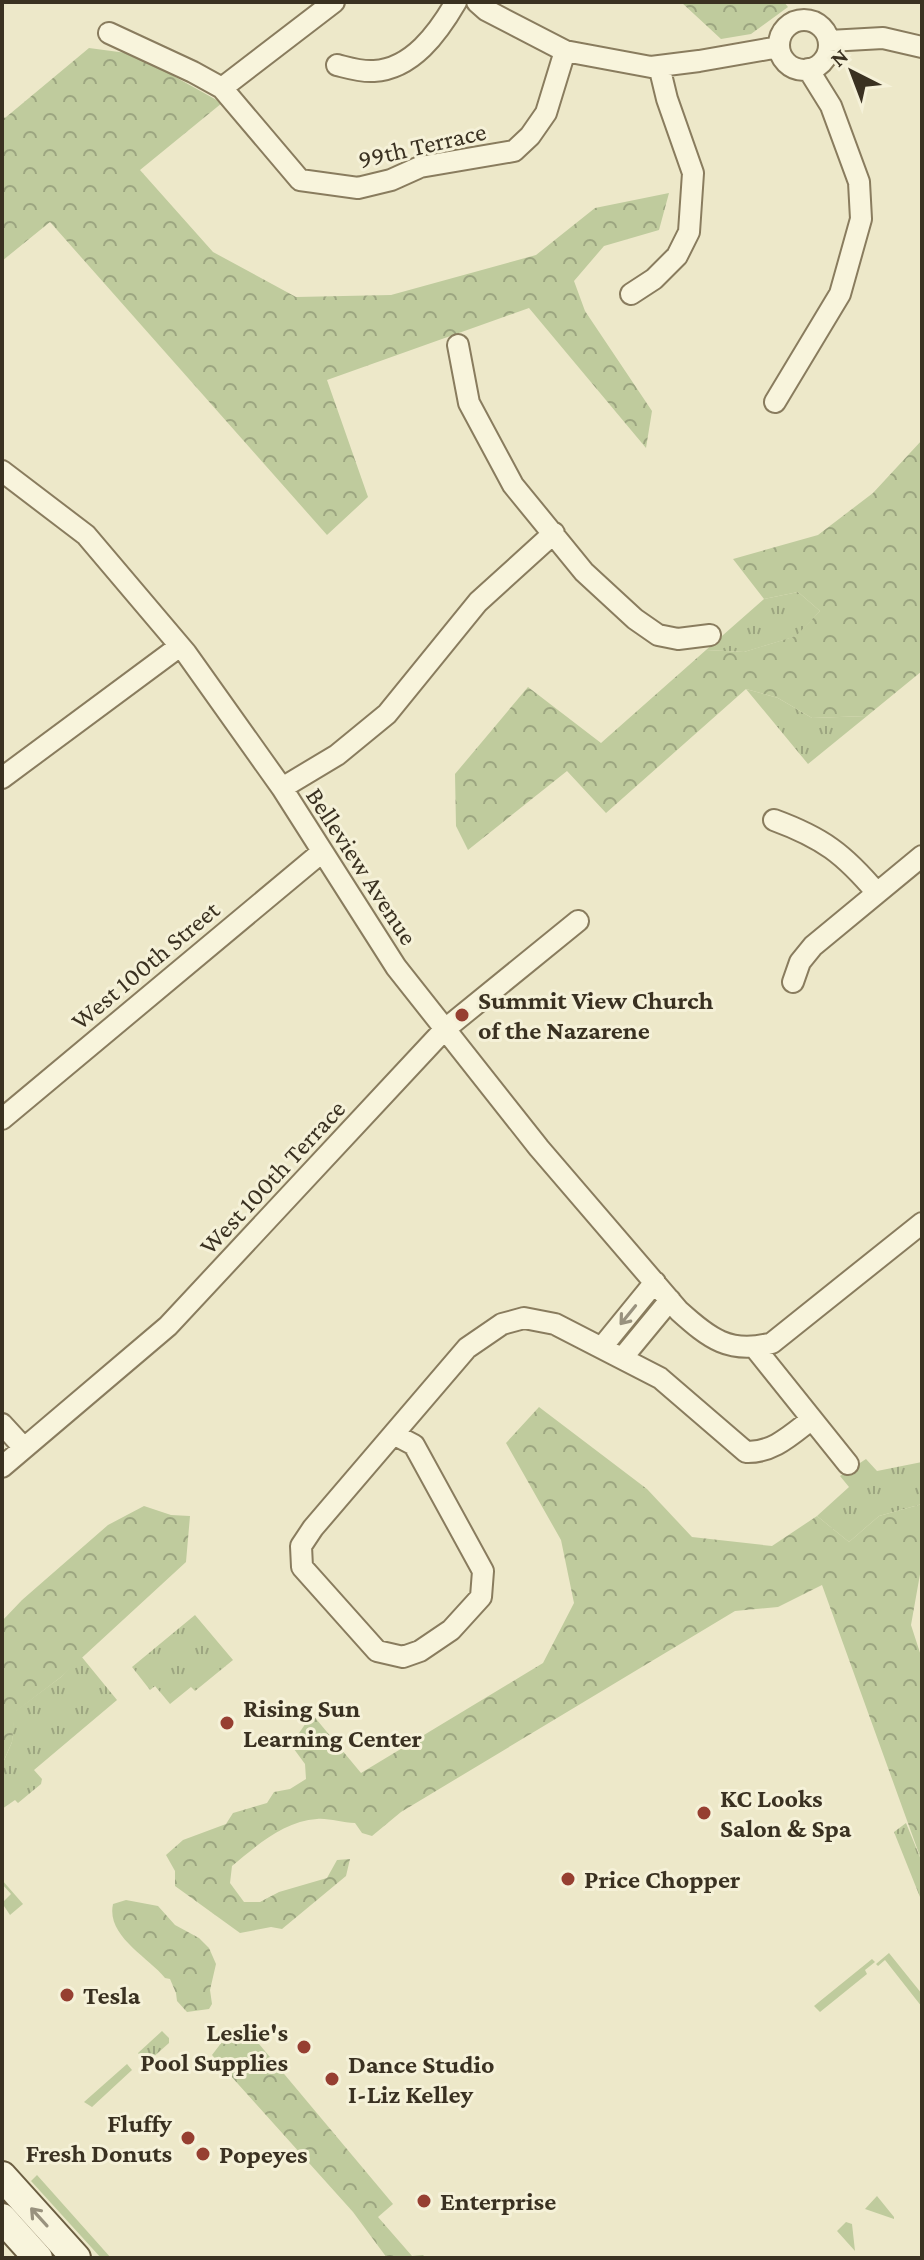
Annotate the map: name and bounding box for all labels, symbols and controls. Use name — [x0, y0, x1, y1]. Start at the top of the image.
north arrow — [812, 32, 892, 112]
text: N — [825, 43, 853, 72]
street label: 99th Terrace — [355, 117, 489, 174]
street label: Belleview Avenue — [300, 782, 423, 950]
street label: West 100th Street — [65, 895, 226, 1036]
place label: Summit View Church of the Nazarene — [478, 986, 714, 1045]
marker: Summit View Church of the Nazarene — [453, 1006, 471, 1024]
street label: West 100th Terrace — [194, 1094, 351, 1260]
one-way arrow — [619, 1304, 637, 1325]
place label: Rising Sun Learning Center — [243, 1694, 423, 1753]
marker: Rising Sun Learning Center — [218, 1714, 236, 1732]
place label: KC Looks Salon & Spa — [720, 1784, 852, 1843]
marker: KC Looks Salon & Spa — [695, 1804, 713, 1822]
place label: Price Chopper — [584, 1865, 741, 1894]
marker: Price Chopper — [559, 1870, 577, 1888]
place label: Tesla — [83, 1981, 141, 2010]
marker: Tesla — [58, 1986, 76, 2004]
place label: Leslie's Pool Supplies — [140, 2018, 288, 2077]
marker: Leslie's Pool Supplies — [295, 2038, 313, 2056]
place label: Dance Studio I-Liz Kelley — [348, 2050, 495, 2109]
marker: Dance Studio I-Liz Kelley — [323, 2070, 341, 2088]
place label: Fluffy Fresh Donuts — [25, 2109, 172, 2168]
marker: Fluffy Fresh Donuts — [179, 2129, 197, 2147]
place label: Popeyes — [219, 2140, 308, 2169]
marker: Popeyes — [194, 2145, 212, 2163]
place label: Enterprise — [440, 2187, 556, 2216]
marker: Enterprise — [415, 2192, 433, 2210]
one-way arrow — [30, 2207, 48, 2227]

